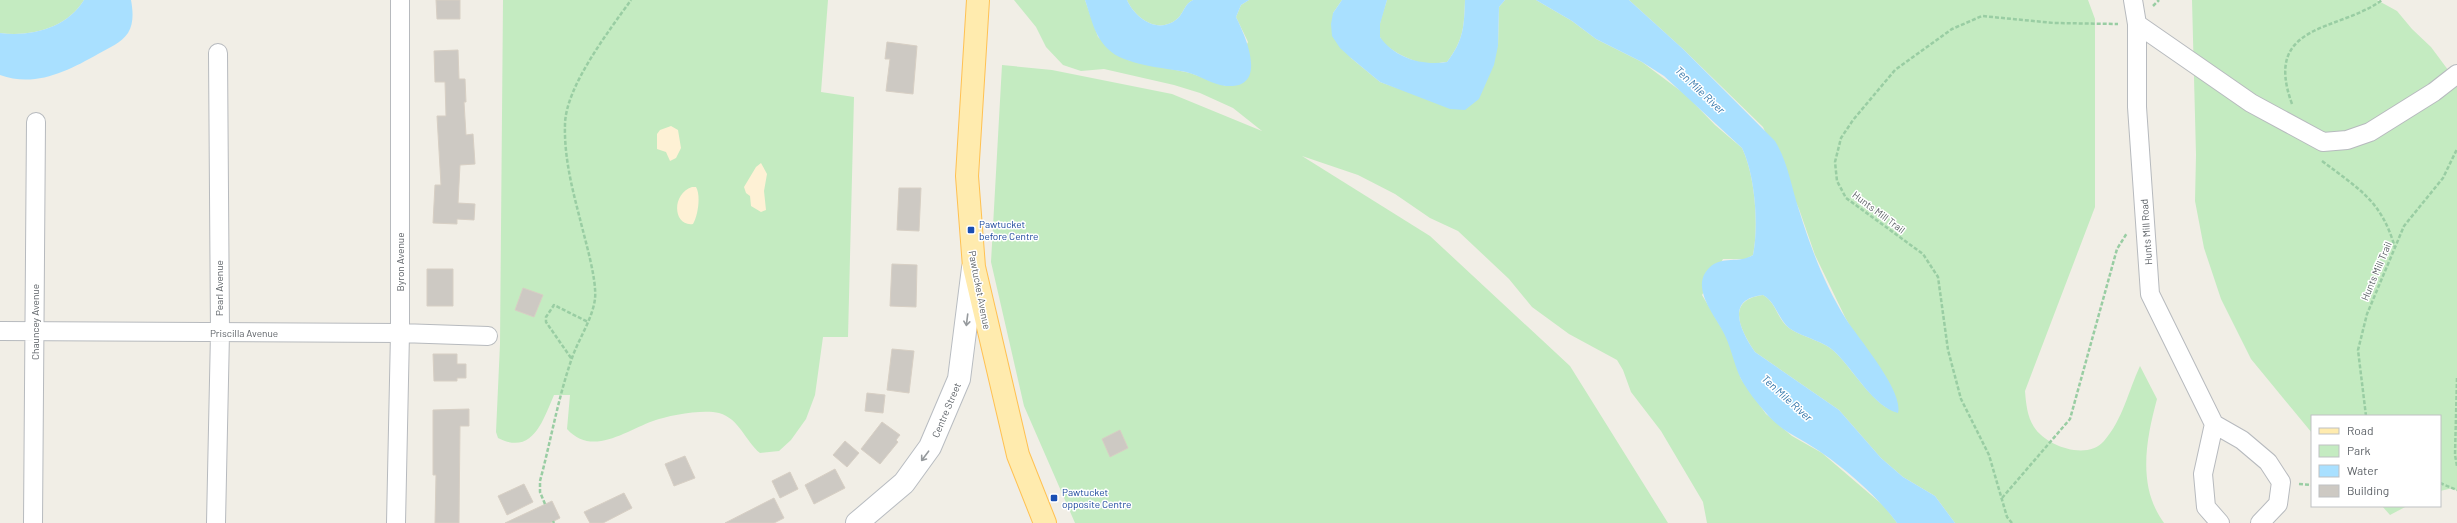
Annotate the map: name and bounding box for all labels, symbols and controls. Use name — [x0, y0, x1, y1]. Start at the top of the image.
water label: Ten Mile River — [1673, 63, 1729, 117]
street label: Hunts Mill Trail — [1850, 188, 1908, 236]
street label: Hunts Mill Road — [2138, 199, 2154, 265]
place label: Pawtucket before Centre — [979, 218, 1038, 242]
marker: Pawtucket before Centre — [966, 225, 976, 235]
street label: Byron Avenue — [394, 232, 406, 292]
street label: Hunts Mill Trail — [2358, 240, 2394, 302]
street label: Pawtucket Avenue — [966, 250, 994, 330]
street label: Pearl Avenue — [213, 260, 225, 316]
street label: Chauncey Avenue — [29, 284, 41, 360]
one-way arrow — [963, 313, 971, 326]
street label: Priscilla Avenue — [210, 327, 278, 339]
water label: Ten Mile River — [1759, 372, 1816, 424]
street label: Centre Street — [929, 380, 963, 439]
legend — [2311, 415, 2441, 507]
text: Road — [2347, 423, 2374, 437]
text: Park — [2347, 443, 2371, 457]
one-way arrow — [920, 450, 929, 461]
text: Water — [2347, 463, 2379, 477]
text: Building — [2347, 483, 2389, 497]
place label: Pawtucket opposite Centre — [1062, 486, 1131, 510]
marker: Pawtucket opposite Centre — [1049, 493, 1059, 503]

